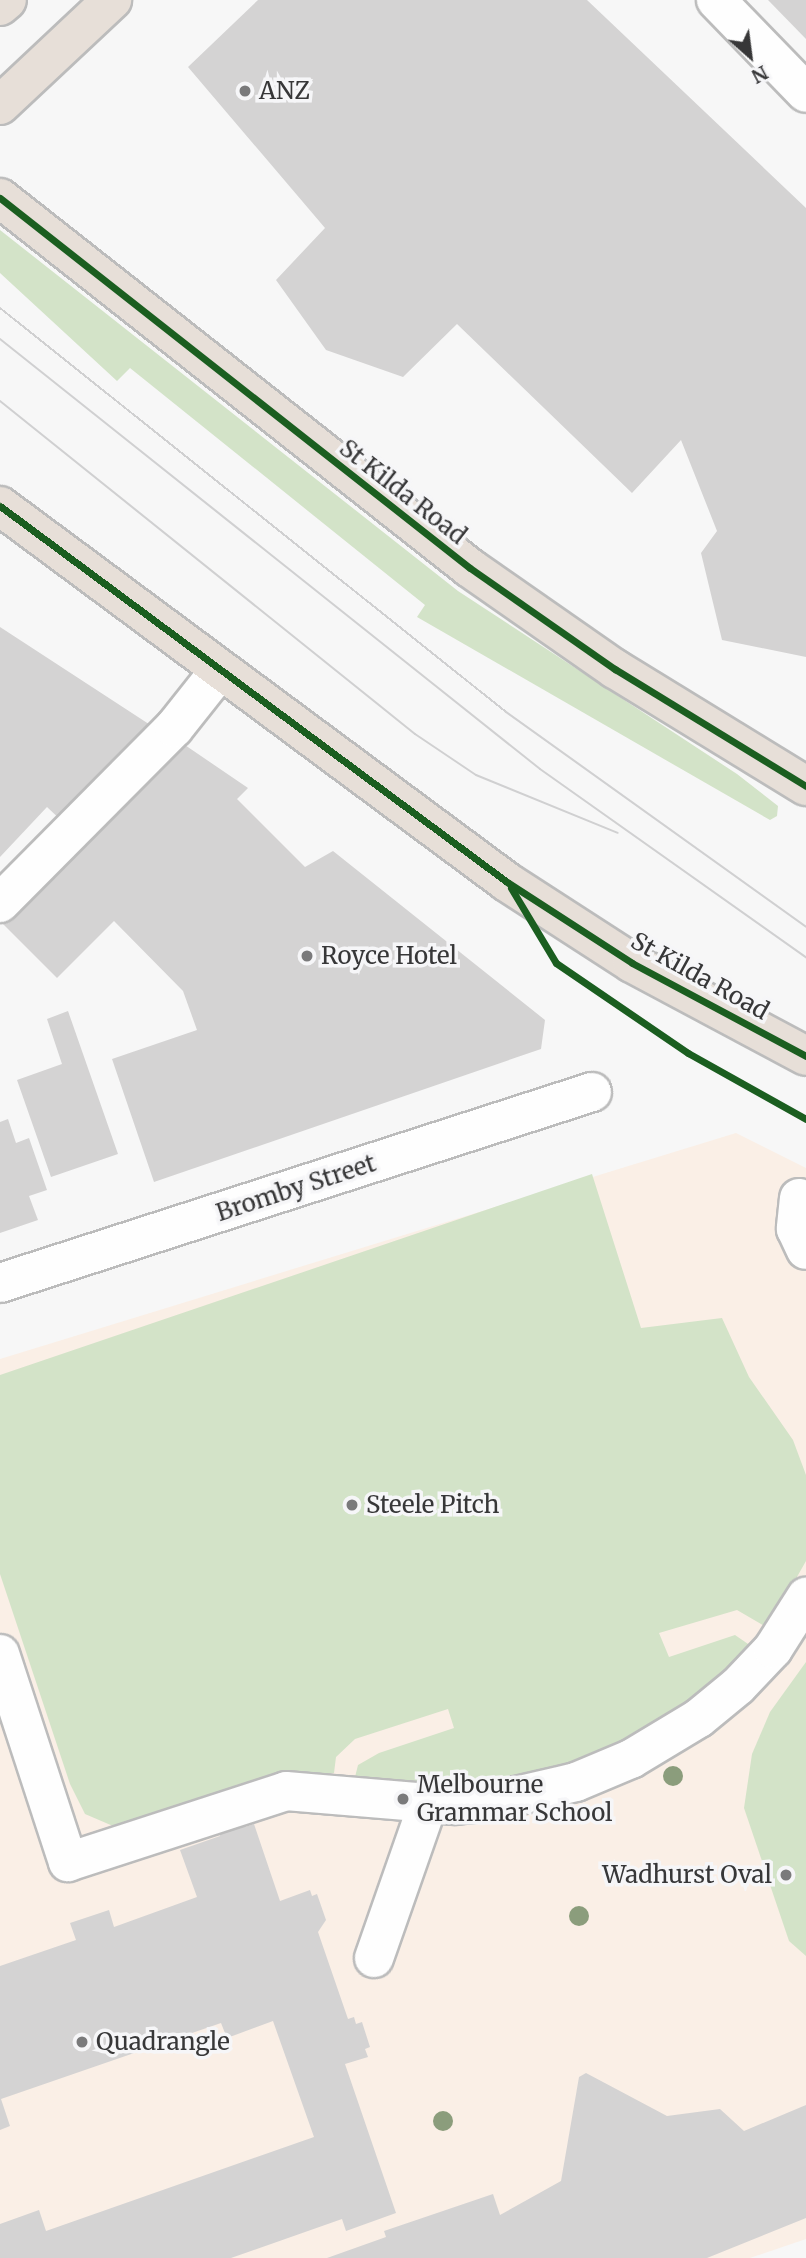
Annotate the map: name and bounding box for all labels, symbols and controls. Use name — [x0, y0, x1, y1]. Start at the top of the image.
north arrow — [715, 21, 785, 91]
text: N — [748, 60, 772, 89]
place label: ANZ — [259, 77, 310, 105]
marker: ANZ — [237, 83, 253, 99]
street label: St Kilda Road — [334, 434, 472, 550]
street label: St Kilda Road — [626, 926, 774, 1026]
place label: Royce Hotel — [321, 942, 457, 970]
marker: Royce Hotel — [299, 948, 315, 964]
street label: Bromby Street — [213, 1149, 379, 1227]
place label: Steele Pitch — [366, 1491, 499, 1519]
marker: Steele Pitch — [344, 1497, 360, 1513]
place label: Melbourne Grammar School — [417, 1771, 612, 1827]
marker: Melbourne Grammar School — [395, 1791, 411, 1807]
place label: Wadhurst Oval — [602, 1861, 772, 1889]
marker: Wadhurst Oval — [778, 1867, 794, 1883]
place label: Quadrangle — [96, 2028, 230, 2056]
marker: Quadrangle — [74, 2034, 90, 2050]

